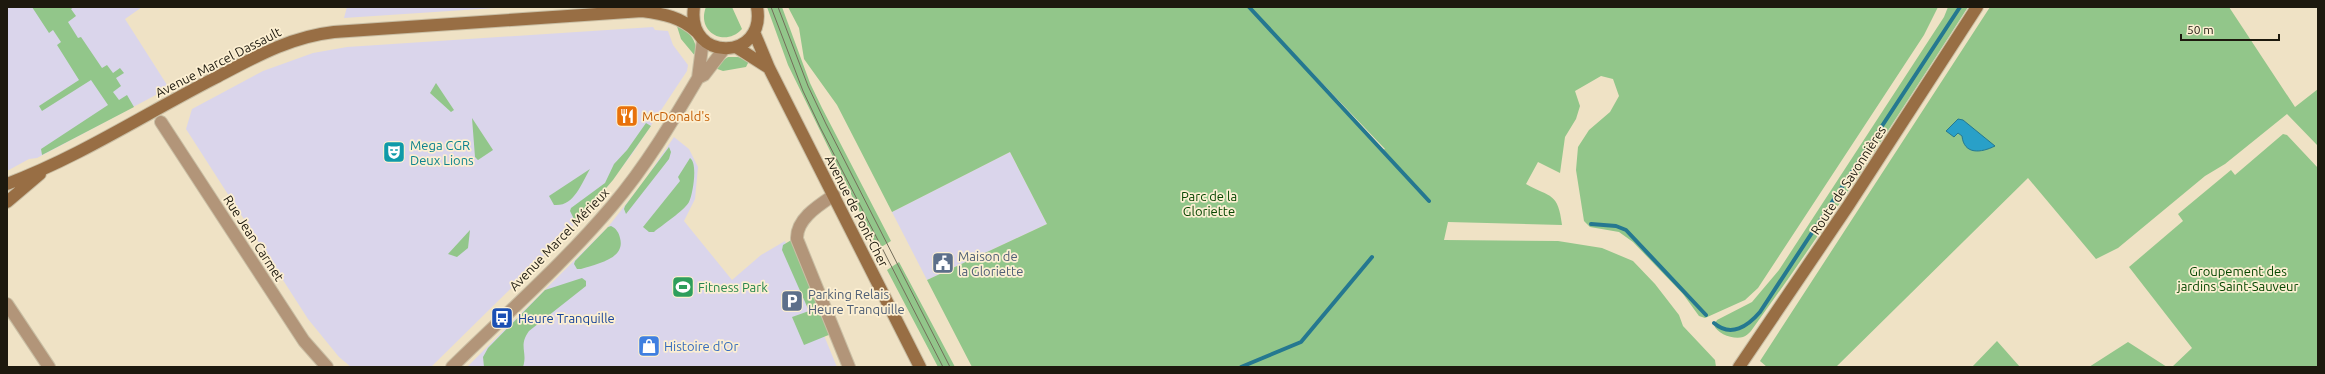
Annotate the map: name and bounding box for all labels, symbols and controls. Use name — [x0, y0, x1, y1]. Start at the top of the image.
scale bar — [2181, 16, 2279, 42]
text: 50 m — [2187, 23, 2214, 36]
street label: Avenue Marcel Dassault — [153, 24, 283, 100]
restaurant icon: McDonald's — [614, 103, 640, 129]
place label: McDonald's — [642, 109, 710, 123]
street label: Route de Savonnières — [1808, 123, 1888, 237]
place label: Mega CGR Deux Lions — [410, 138, 474, 167]
theatre icon: Mega CGR Deux Lions — [381, 139, 407, 165]
street label: Avenue de Pont-Cher — [823, 153, 891, 269]
street label: Avenue Marcel Mérieux — [506, 185, 612, 293]
park label: Parc de la Gloriette — [1181, 189, 1237, 218]
street label: Rue Jean Carmet — [221, 192, 287, 284]
place label: Maison de la Gloriette — [958, 249, 1023, 278]
public building icon: Maison de la Gloriette — [930, 250, 956, 276]
park label: Groupement des jardins Saint-Sauveur — [2177, 264, 2299, 293]
sports icon: Fitness Park — [670, 274, 696, 300]
place label: Fitness Park — [698, 280, 768, 294]
place label: Parking Relais Heure Tranquille — [808, 287, 905, 316]
parking icon: Parking Relais Heure Tranquille — [779, 288, 805, 314]
bus stop icon: Heure Tranquille — [489, 305, 515, 331]
place label: Heure Tranquille — [518, 311, 615, 325]
shop icon: Histoire d'Or — [636, 333, 662, 359]
place label: Histoire d'Or — [664, 339, 738, 353]

